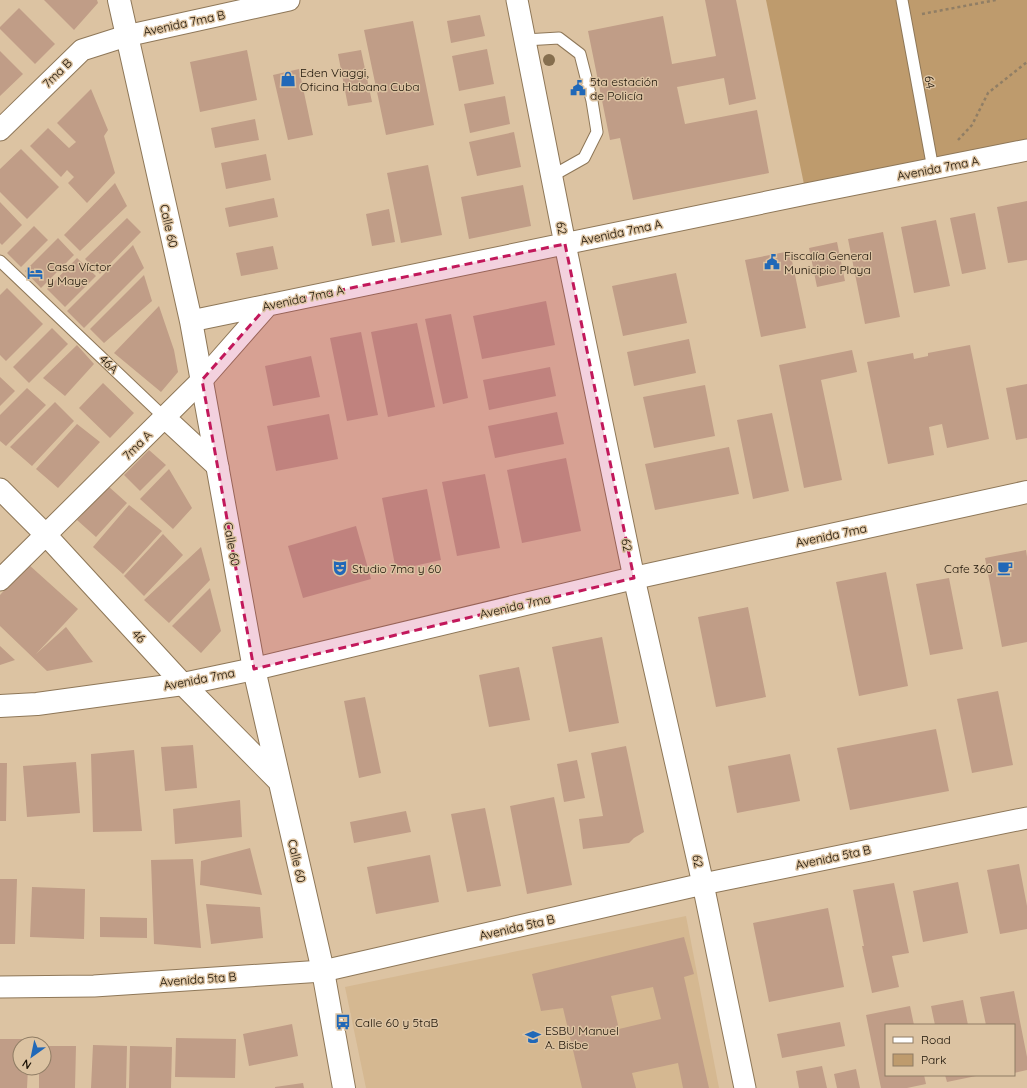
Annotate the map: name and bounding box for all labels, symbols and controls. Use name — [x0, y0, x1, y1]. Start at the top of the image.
street label: Avenida 7ma B — [142, 7, 226, 39]
street label: 7ma B — [39, 55, 75, 91]
place label: Eden Viaggi, Oficina Habana Cuba — [300, 65, 420, 94]
shop icon: Eden Viaggi, Oficina Habana Cuba — [279, 70, 297, 88]
place label: 5ta estación de Policía — [590, 74, 658, 103]
street label: 64 — [921, 74, 939, 90]
public building icon: 5ta estación de Policía — [569, 79, 587, 97]
street label: Avenida 7ma A — [896, 153, 981, 183]
street label: Calle 60 — [157, 203, 181, 249]
street label: Avenida 7ma A — [579, 216, 663, 248]
street label: 62 — [553, 220, 571, 236]
place label: Fiscalía General Municipio Playa — [784, 248, 872, 277]
public building icon: Fiscalía General Municipio Playa — [763, 253, 781, 271]
place label: Casa Víctor y Maye — [47, 259, 111, 288]
hotel icon: Casa Víctor y Maye — [26, 264, 44, 282]
street label: Avenida 7ma A — [261, 282, 345, 314]
street label: 46A — [96, 351, 122, 377]
street label: 7ma A — [119, 427, 155, 463]
street label: Avenida 7ma — [794, 520, 868, 550]
street label: Calle 60 — [221, 521, 243, 567]
street label: 62 — [618, 537, 636, 553]
theatre icon: Studio 7ma y 60 — [331, 559, 349, 577]
cafe icon: Cafe 360 — [996, 559, 1014, 577]
place label: Studio 7ma y 60 — [352, 561, 441, 576]
place label: Cafe 360 — [944, 561, 993, 576]
street label: Avenida 7ma — [478, 591, 552, 621]
street label: 46 — [129, 626, 149, 646]
street label: Avenida 7ma — [162, 665, 236, 693]
street label: Calle 60 — [285, 838, 309, 884]
street label: Avenida 5ta B — [794, 842, 872, 872]
street label: 62 — [689, 853, 707, 869]
street label: Avenida 5ta B — [478, 911, 556, 943]
street label: Avenida 5ta B — [159, 969, 237, 989]
bus stop icon: Calle 60 y 5taB — [334, 1013, 352, 1031]
place label: Calle 60 y 5taB — [355, 1015, 438, 1030]
place label: ESBU Manuel A. Bisbe — [545, 1023, 619, 1052]
legend — [885, 1024, 1015, 1076]
school or university icon: ESBU Manuel A. Bisbe — [524, 1028, 542, 1046]
text: Road — [921, 1032, 951, 1047]
north arrow — [12, 1036, 52, 1076]
text: Park — [921, 1052, 946, 1067]
text: N — [19, 1056, 34, 1072]

